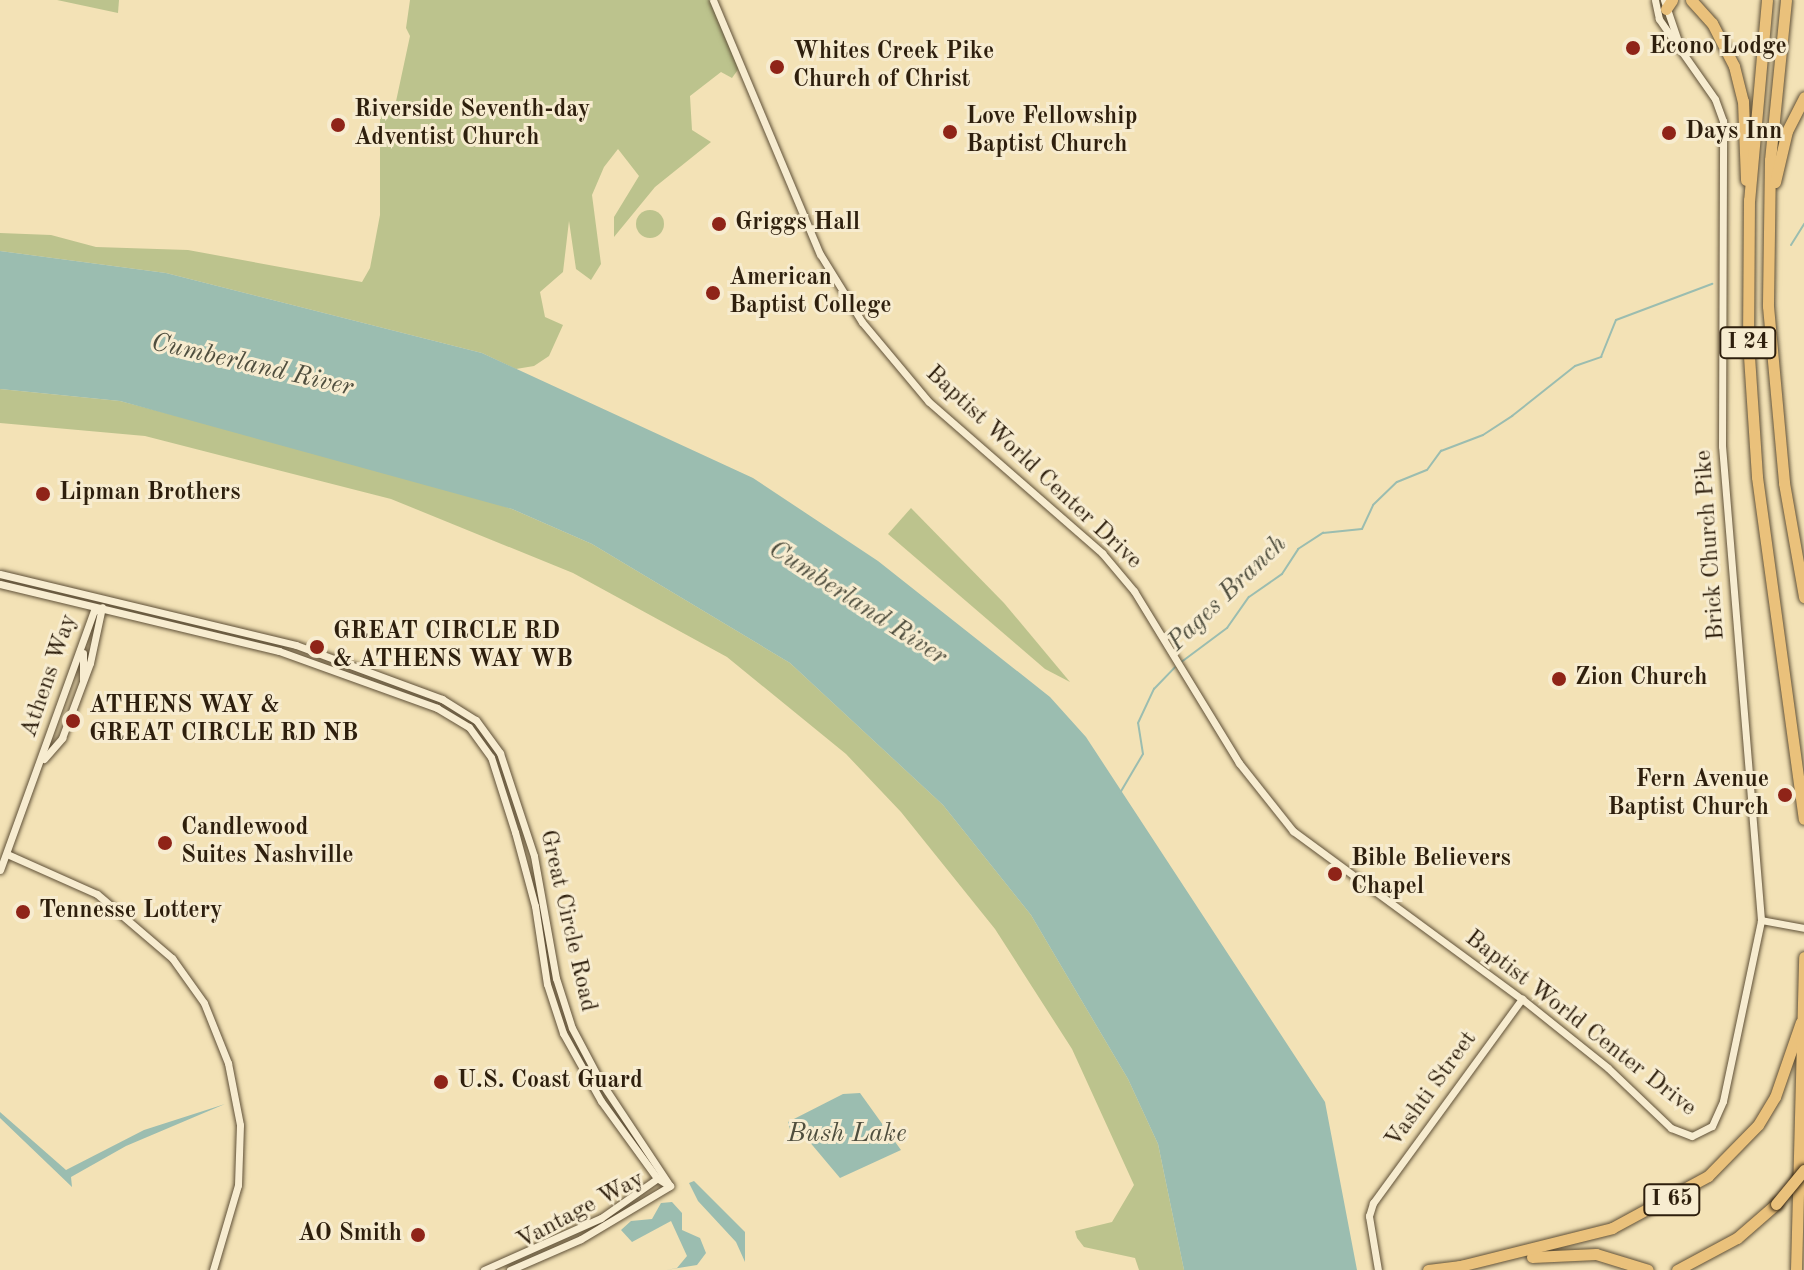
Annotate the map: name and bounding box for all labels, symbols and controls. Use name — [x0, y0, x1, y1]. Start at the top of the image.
place label: Econo Lodge — [1649, 34, 1787, 62]
place label: Whites Creek Pike Church of Christ — [793, 39, 994, 95]
marker: Econo Lodge — [1624, 39, 1642, 57]
marker: Whites Creek Pike Church of Christ — [768, 58, 786, 76]
place label: Riverside Seventh-day Adventist Church — [354, 97, 590, 153]
place label: Love Fellowship Baptist Church — [966, 104, 1137, 160]
marker: Riverside Seventh-day Adventist Church — [329, 116, 347, 134]
place label: Days Inn — [1685, 119, 1782, 147]
marker: Love Fellowship Baptist Church — [941, 123, 959, 141]
marker: Days Inn — [1660, 124, 1678, 142]
place label: Griggs Hall — [735, 210, 860, 238]
marker: Griggs Hall — [710, 215, 728, 233]
place label: American Baptist College — [729, 265, 892, 321]
marker: American Baptist College — [704, 284, 722, 302]
road number: I 24 — [1718, 325, 1778, 361]
water label: Cumberland River — [148, 328, 356, 404]
street label: Baptist World Center Drive — [919, 360, 1147, 576]
street label: Brick Church Pike — [1690, 449, 1732, 641]
place label: Lipman Brothers — [59, 480, 240, 508]
marker: Lipman Brothers — [34, 485, 52, 503]
water label: Pages Branch — [1162, 529, 1294, 659]
water label: Cumberland River — [762, 535, 952, 673]
street label: Athens Way — [15, 610, 85, 742]
place label: GREAT CIRCLE RD & ATHENS WAY WB — [333, 619, 573, 675]
marker: GREAT CIRCLE RD & ATHENS WAY WB — [308, 638, 326, 656]
place label: Zion Church — [1575, 665, 1707, 693]
marker: Zion Church — [1550, 670, 1568, 688]
place label: ATHENS WAY & GREAT CIRCLE RD NB — [89, 693, 358, 749]
marker: ATHENS WAY & GREAT CIRCLE RD NB — [64, 712, 82, 730]
place label: Fern Avenue Baptist Church — [1608, 767, 1769, 823]
marker: Fern Avenue Baptist Church — [1776, 786, 1794, 804]
place label: Candlewood Suites Nashville — [181, 815, 354, 871]
street label: Great Circle Road — [532, 827, 602, 1015]
marker: Candlewood Suites Nashville — [156, 834, 174, 852]
place label: Bible Believers Chapel — [1351, 846, 1511, 902]
marker: Bible Believers Chapel — [1326, 865, 1344, 883]
place label: Tennesse Lottery — [39, 898, 223, 926]
marker: Tennesse Lottery — [14, 903, 32, 921]
street label: Baptist World Center Drive — [1459, 925, 1701, 1123]
street label: Vashti Street — [1380, 1026, 1484, 1154]
place label: U.S. Coast Guard — [457, 1068, 643, 1096]
marker: U.S. Coast Guard — [432, 1073, 450, 1091]
water label: Bush Lake — [787, 1119, 907, 1151]
street label: Vantage Way — [512, 1165, 650, 1257]
road number: I 65 — [1642, 1182, 1702, 1218]
place label: AO Smith — [298, 1221, 402, 1249]
marker: AO Smith — [409, 1226, 427, 1244]

